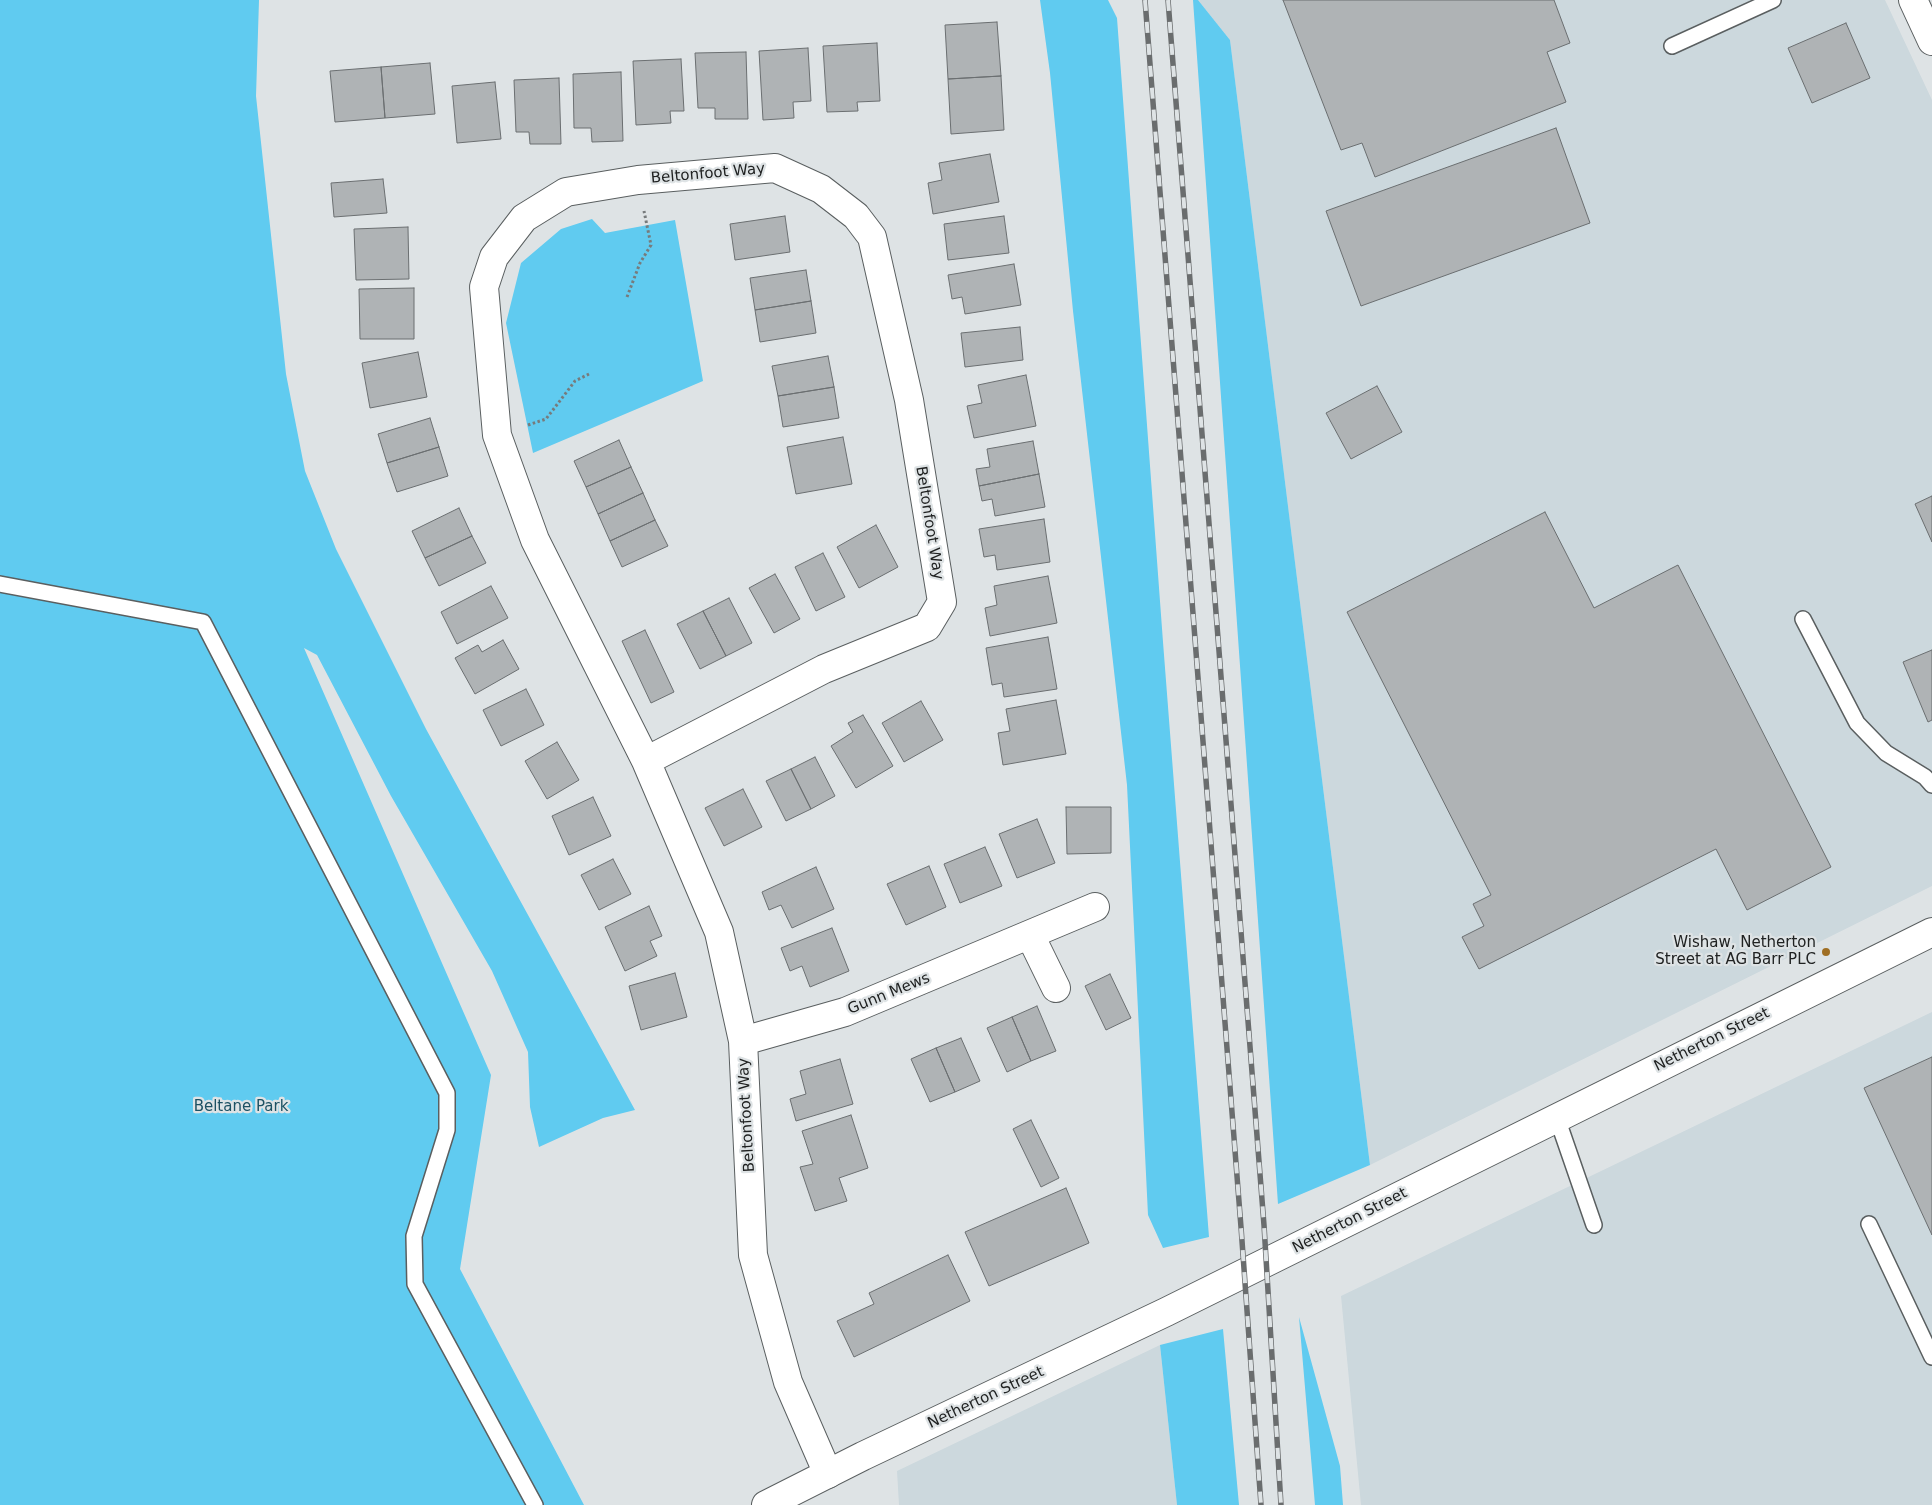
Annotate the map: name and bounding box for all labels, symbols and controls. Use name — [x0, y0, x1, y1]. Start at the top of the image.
street label: Beltonfoot Way — [650, 160, 766, 188]
street label: Beltonfoot Way — [911, 465, 947, 581]
place label: Wishaw, Netherton Street at AG Barr PLC — [1655, 934, 1816, 969]
marker: Wishaw, Netherton Street at AG Barr PLC — [1820, 946, 1832, 958]
street label: Gunn Mews — [845, 969, 933, 1019]
street label: Netherton Street — [1651, 1004, 1773, 1076]
street label: Beltonfoot Way — [735, 1057, 759, 1173]
park label: Beltane Park — [194, 1098, 288, 1116]
street label: Netherton Street — [1290, 1184, 1410, 1258]
street label: Netherton Street — [925, 1363, 1047, 1433]

